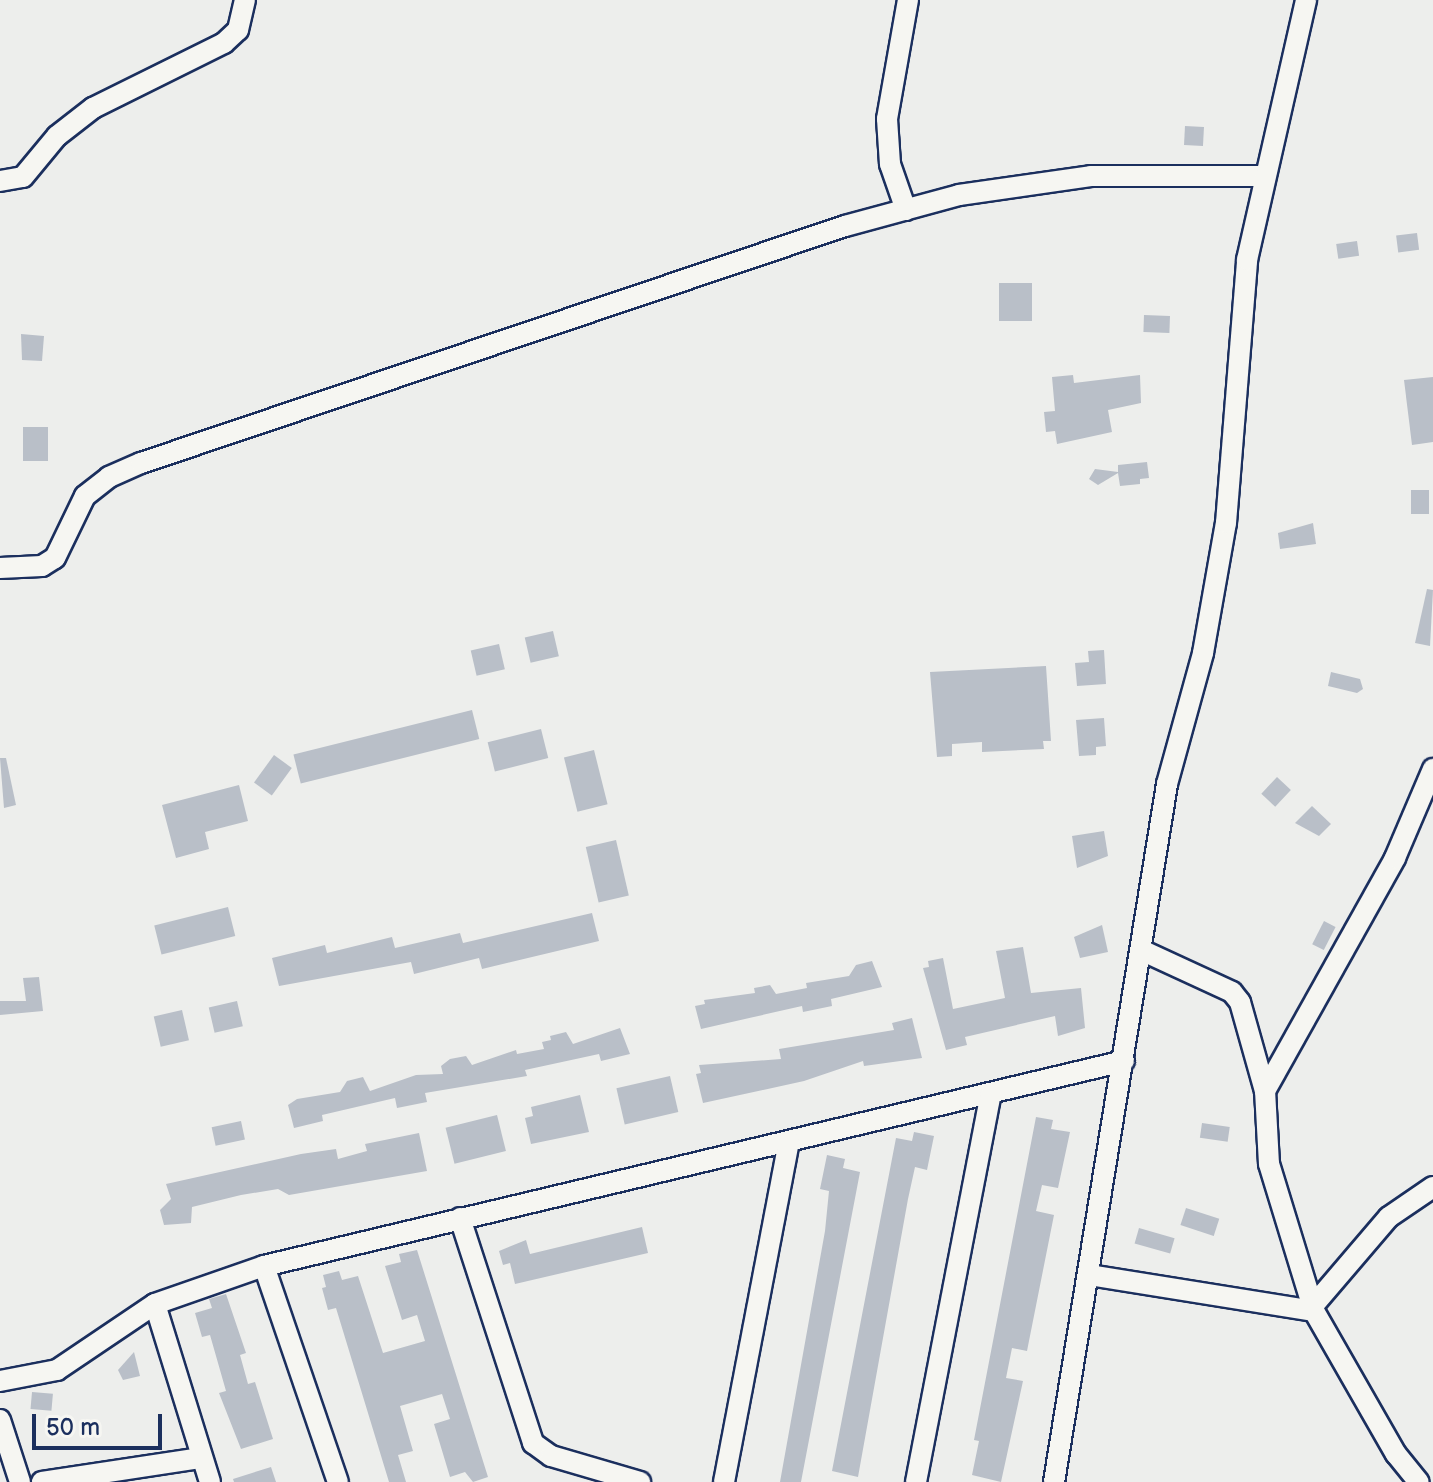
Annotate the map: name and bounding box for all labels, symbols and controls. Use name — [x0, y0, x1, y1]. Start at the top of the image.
scale bar — [36, 1398, 166, 1448]
text: 50 m — [46, 1413, 100, 1442]

